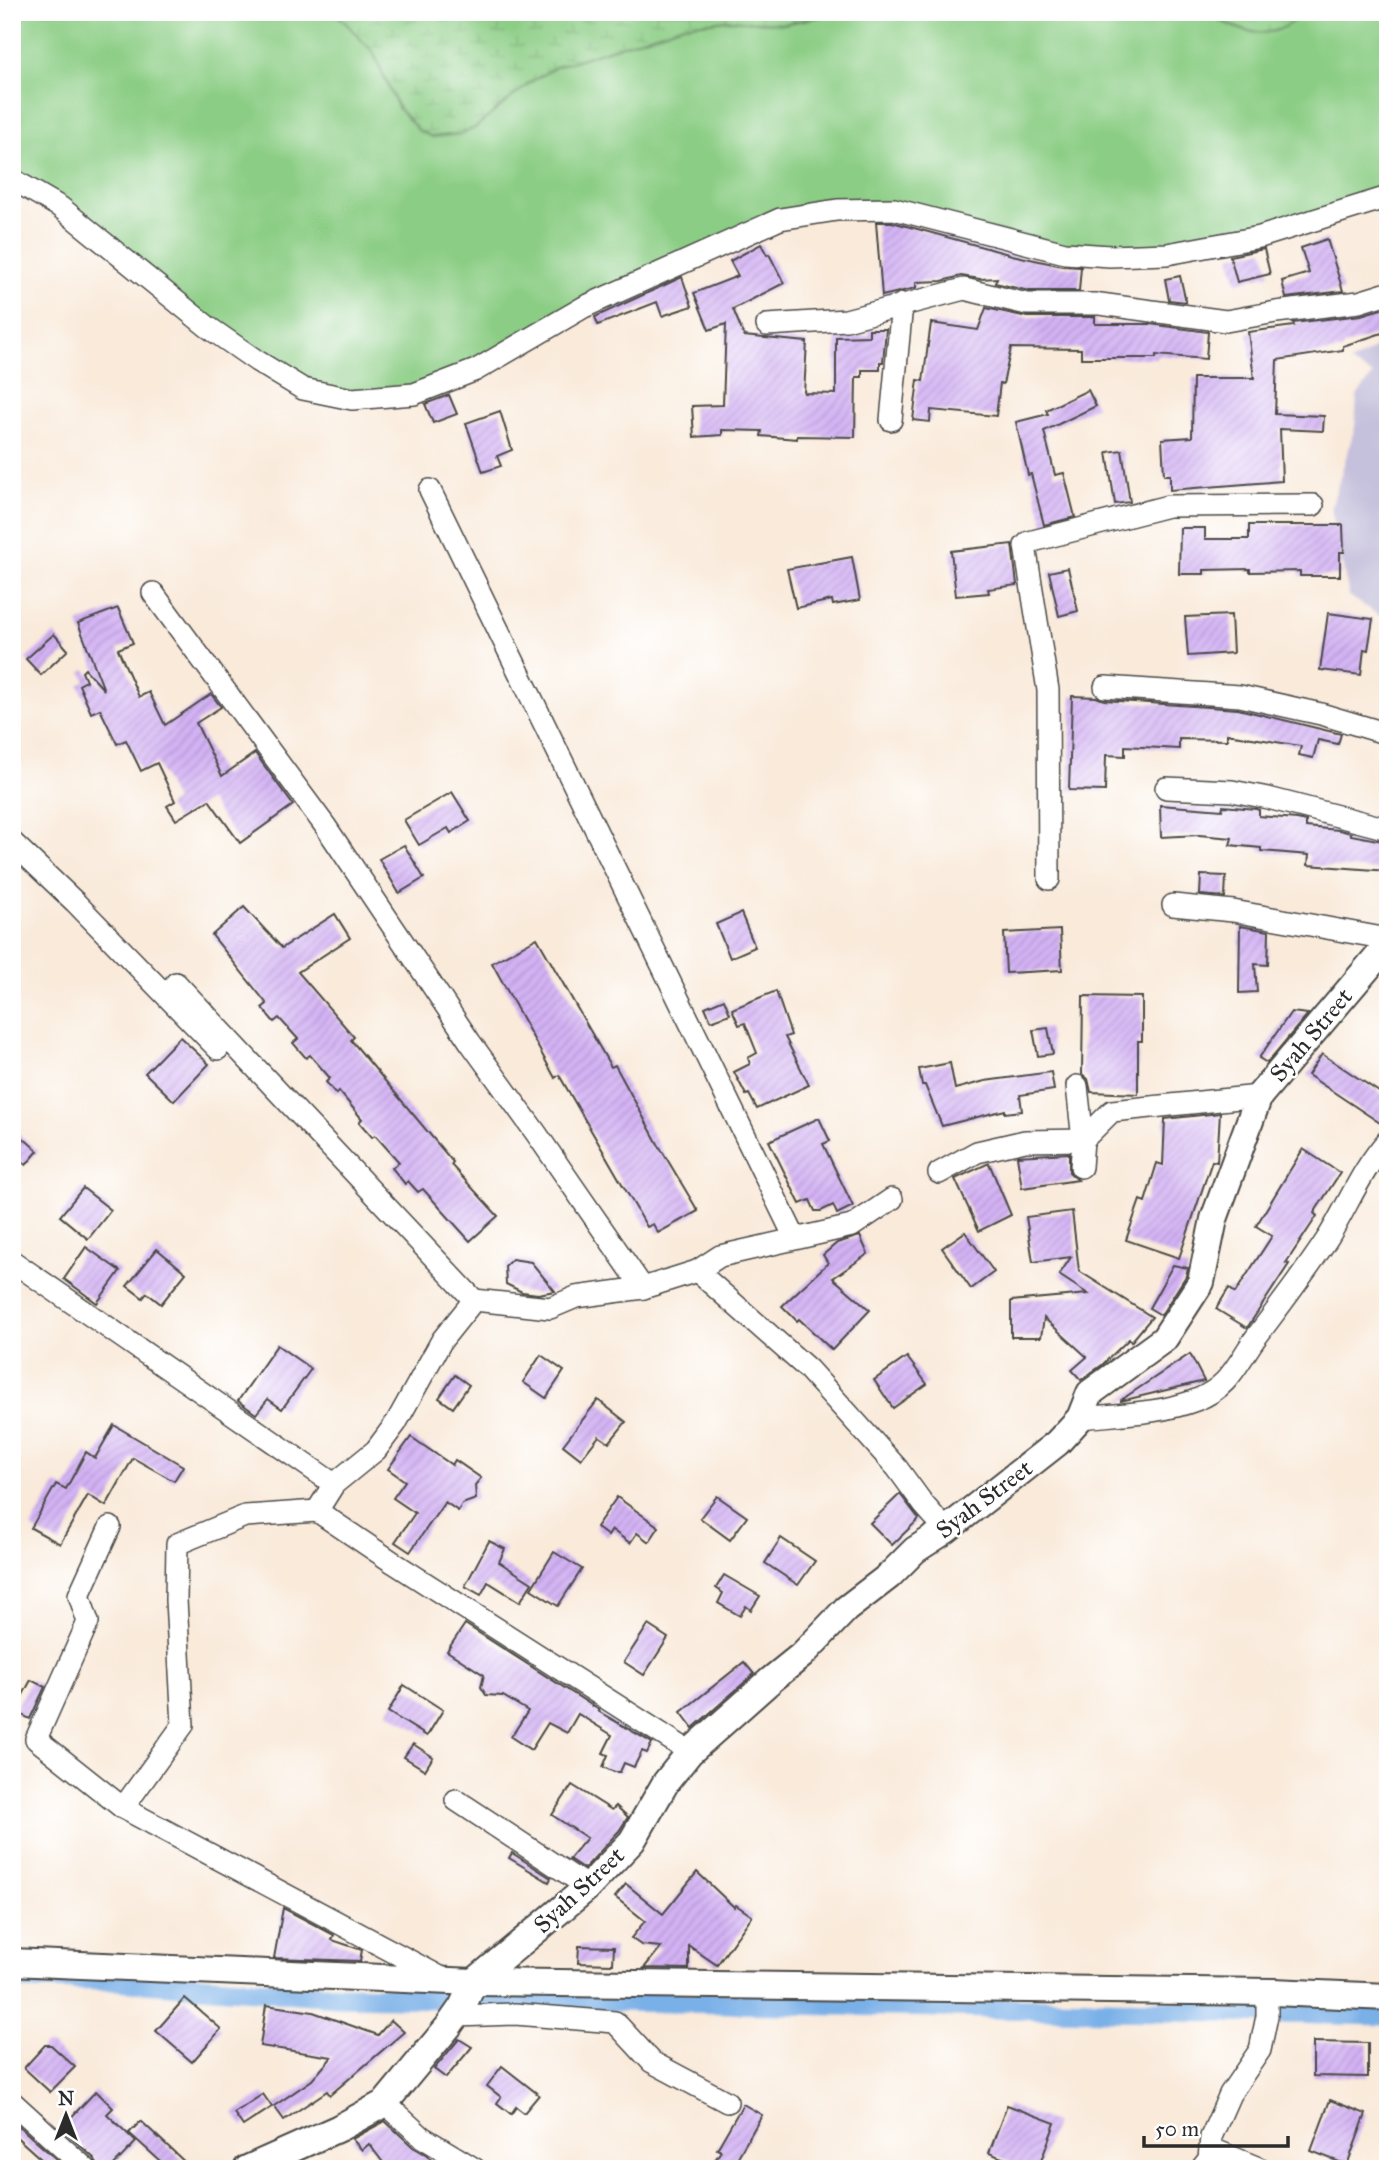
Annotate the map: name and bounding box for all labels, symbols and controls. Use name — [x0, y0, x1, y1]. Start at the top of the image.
street label: Syah Street — [1263, 982, 1359, 1088]
street label: Syah Street — [930, 1453, 1039, 1545]
street label: Syah Street — [527, 1840, 631, 1940]
north arrow — [32, 2080, 102, 2150]
text: N — [58, 2087, 74, 2110]
scale bar — [1144, 2104, 1288, 2148]
text: 50 m — [1155, 2116, 1200, 2142]

